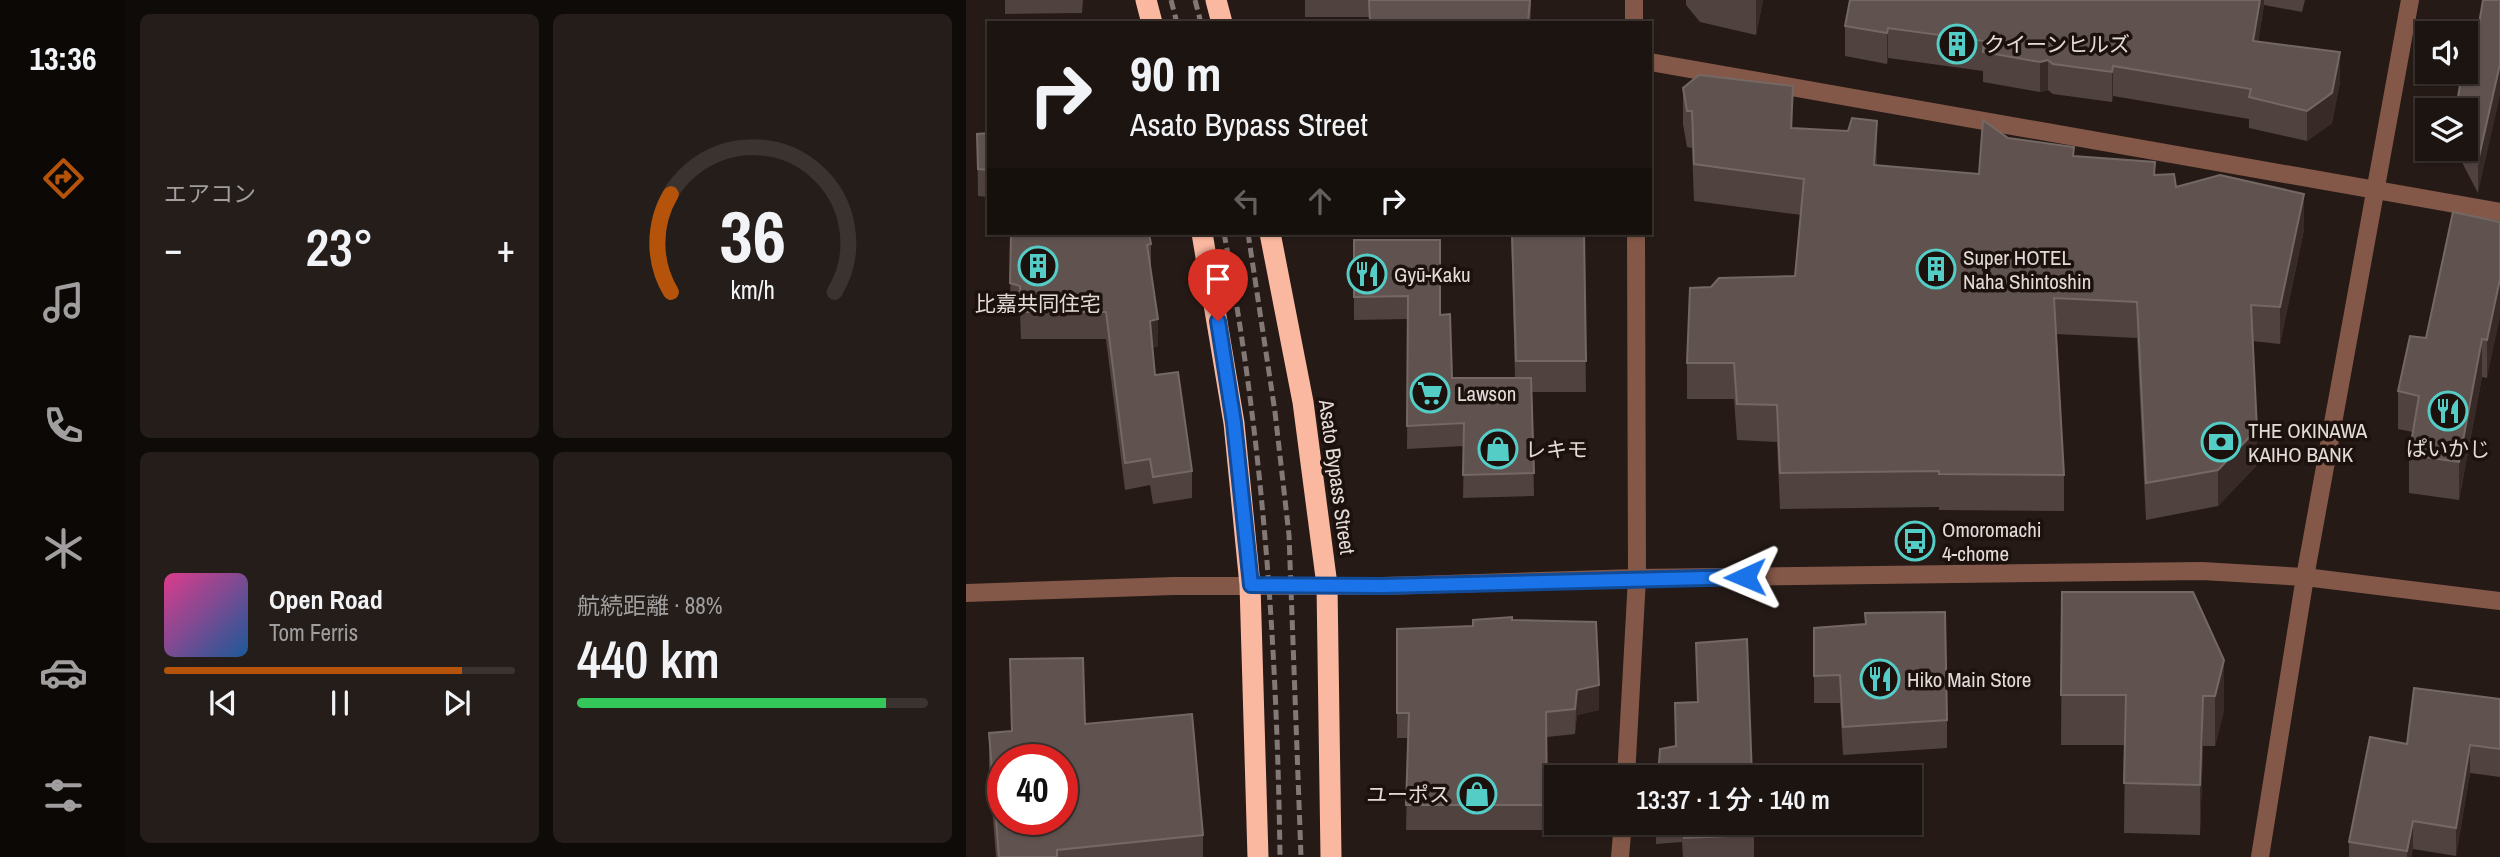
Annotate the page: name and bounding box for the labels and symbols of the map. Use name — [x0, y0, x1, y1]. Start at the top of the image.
building icon: クイーンヒルズ — [1936, 23, 1978, 65]
place label: クイーンヒルズ — [1984, 30, 2130, 59]
place label: Super HOTEL Naha Shintoshin — [1963, 243, 2091, 296]
building icon: 比嘉共同住宅 — [1017, 245, 1059, 287]
building icon: Super HOTEL Naha Shintoshin — [1915, 248, 1957, 290]
pin — [1188, 249, 1248, 321]
restaurant icon: Gyū-Kaku — [1346, 253, 1388, 295]
place label: Gyū-Kaku — [1394, 260, 1471, 289]
place label: 比嘉共同住宅 — [975, 289, 1101, 318]
supermarket icon: Lawson — [1409, 372, 1451, 414]
place label: Lawson — [1457, 379, 1516, 408]
restaurant icon: ぱいかじ — [2427, 390, 2469, 432]
street label: Asato Bypass Street — [1312, 397, 1362, 556]
place label: THE OKINAWA KAIHO BANK — [2248, 416, 2368, 469]
bank icon: THE OKINAWA KAIHO BANK — [2200, 421, 2242, 463]
shop icon: レキモ — [1477, 428, 1519, 470]
place label: ぱいかじ — [2406, 434, 2490, 463]
place label: レキモ — [1525, 435, 1588, 464]
place label: Omoromachi 4-chome — [1942, 515, 2042, 568]
bus stop icon: Omoromachi 4-chome — [1894, 520, 1936, 562]
position arrow — [1708, 540, 1782, 614]
restaurant icon: Hiko Main Store — [1859, 658, 1901, 700]
place label: Hiko Main Store — [1907, 665, 2031, 694]
speed limit sign: 40 — [987, 744, 1078, 835]
shop icon: ユーポス — [1456, 773, 1498, 815]
place label: ユーポス — [1366, 780, 1450, 809]

